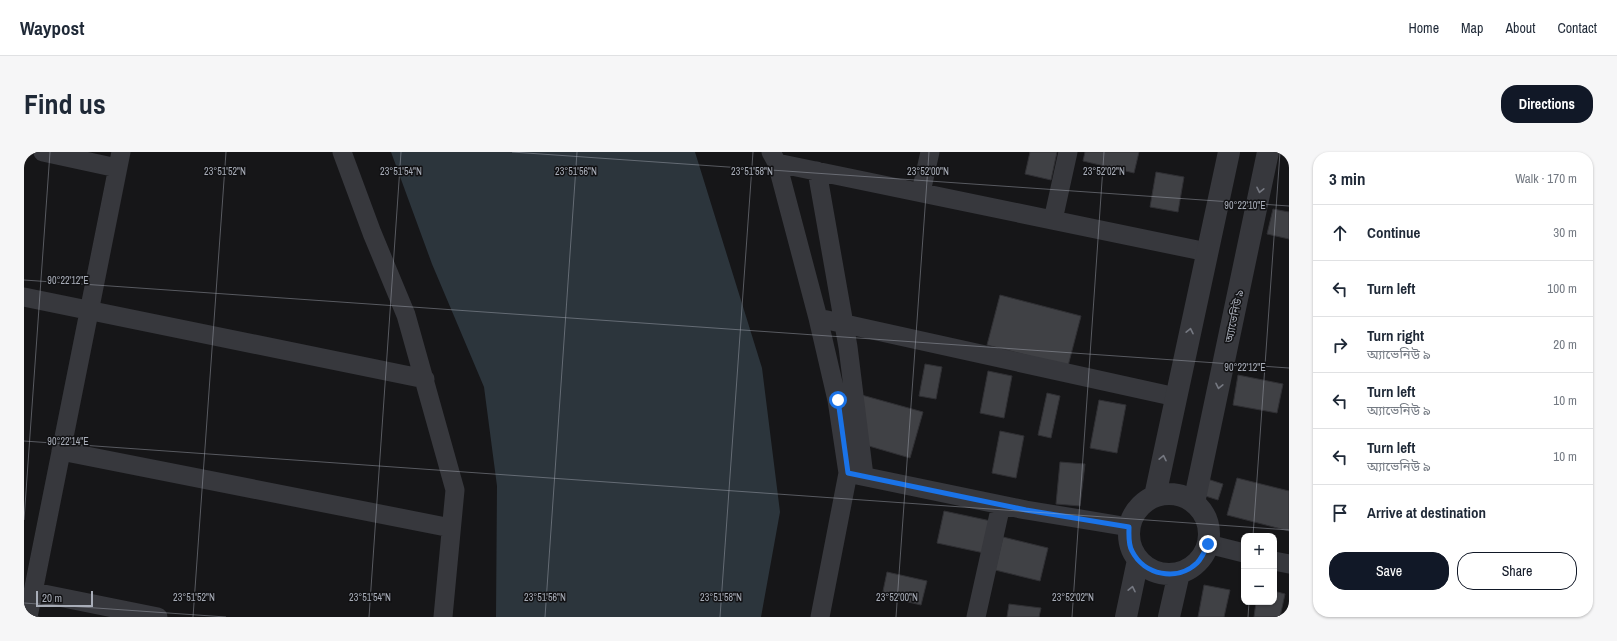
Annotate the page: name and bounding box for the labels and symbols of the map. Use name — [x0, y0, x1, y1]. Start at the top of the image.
text: 23°51'52"N — [204, 165, 246, 178]
text: 23°51'54"N — [380, 165, 422, 178]
text: 23°51'56"N — [555, 165, 597, 178]
text: 23°51'58"N — [731, 165, 773, 178]
text: 23°52'00"N — [907, 165, 949, 178]
text: 23°52'02"N — [1083, 165, 1125, 178]
one-way arrow — [1256, 187, 1264, 193]
text: 90°22'10"E — [1224, 199, 1266, 212]
text: 90°22'12"E — [47, 274, 89, 287]
street label: অ্যাভেনিউ ৯ — [1221, 288, 1246, 345]
one-way arrow — [1186, 328, 1194, 334]
text: 90°22'12"E — [1224, 361, 1266, 374]
one-way arrow — [1215, 383, 1223, 389]
route start — [829, 391, 847, 409]
text: 90°22'14"E — [47, 435, 89, 448]
one-way arrow — [1159, 455, 1167, 461]
route end — [1199, 535, 1217, 553]
one-way arrow — [1127, 585, 1135, 592]
scale bar — [36, 589, 93, 608]
text: 23°51'52"N — [173, 591, 215, 604]
text: 23°51'54"N — [349, 591, 391, 604]
text: 23°51'56"N — [524, 591, 566, 604]
text: 23°51'58"N — [700, 591, 742, 604]
text: 23°52'00"N — [876, 591, 918, 604]
text: 23°52'02"N — [1052, 591, 1094, 604]

